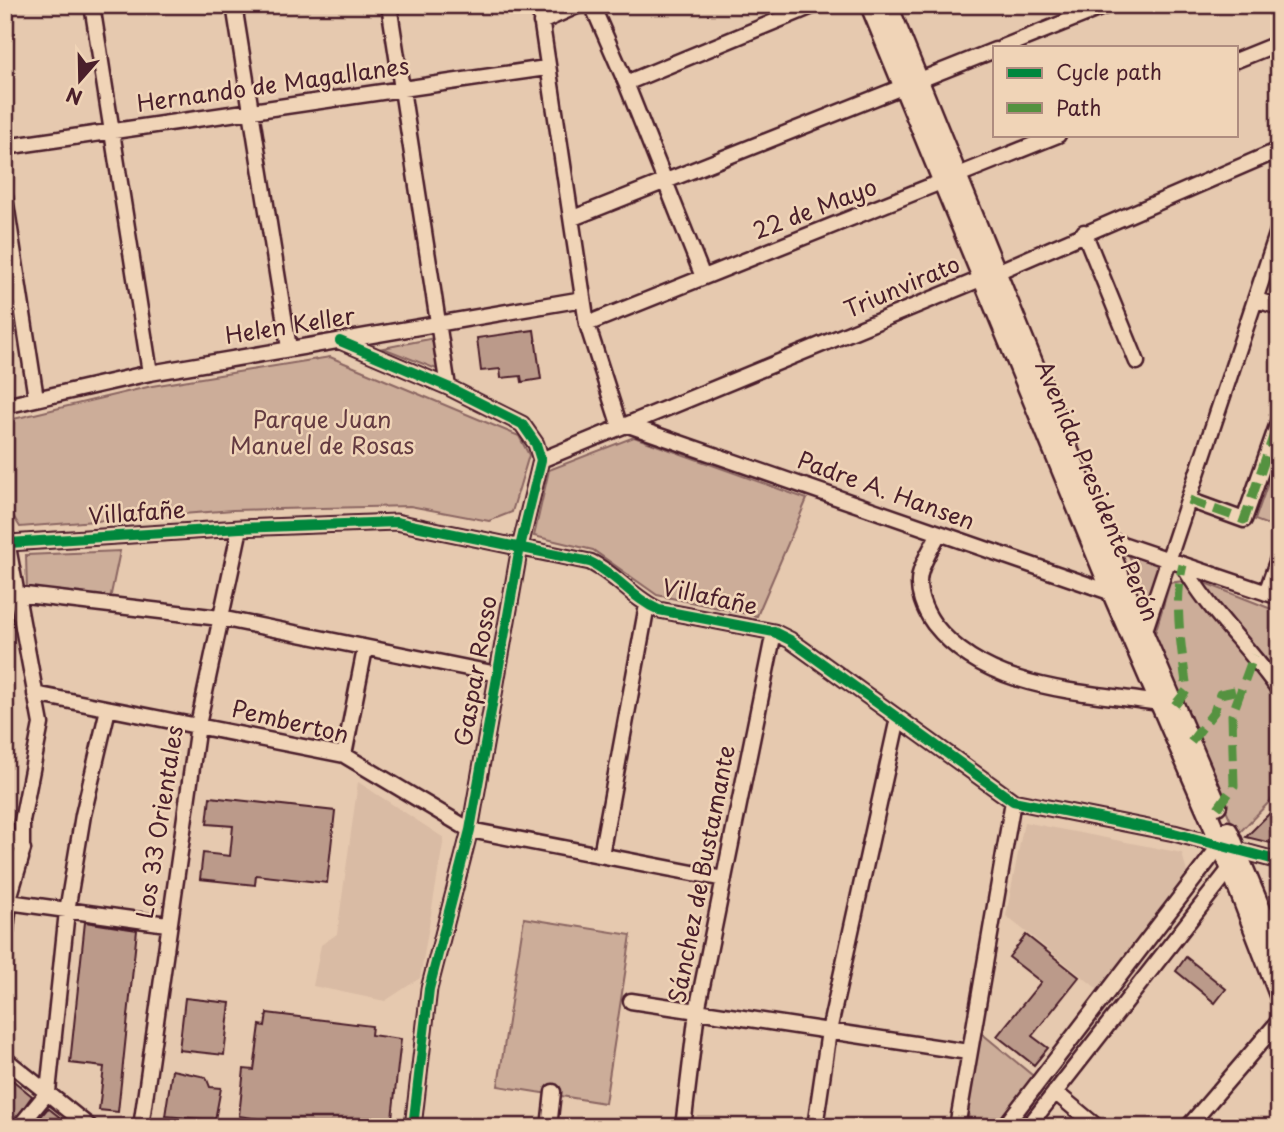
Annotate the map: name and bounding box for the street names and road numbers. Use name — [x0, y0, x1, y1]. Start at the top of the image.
street label: Hernando de Magallanes — [134, 47, 411, 120]
street label: 22 de Mayo — [747, 168, 882, 247]
street label: Triunvirato — [838, 245, 965, 326]
street label: Helen Keller — [222, 297, 358, 352]
street label: Avenida Presidente Perón — [1027, 354, 1169, 626]
street label: Padre A. Hansen — [793, 441, 980, 538]
street label: Villafañe — [87, 491, 187, 532]
street label: Villafañe — [659, 568, 762, 623]
street label: Gaspar Rosso — [444, 593, 505, 749]
street label: Pemberton — [228, 690, 353, 751]
street label: Los 33 Orientales — [126, 723, 191, 921]
street label: Sánchez de Bustamante — [658, 742, 743, 1006]

